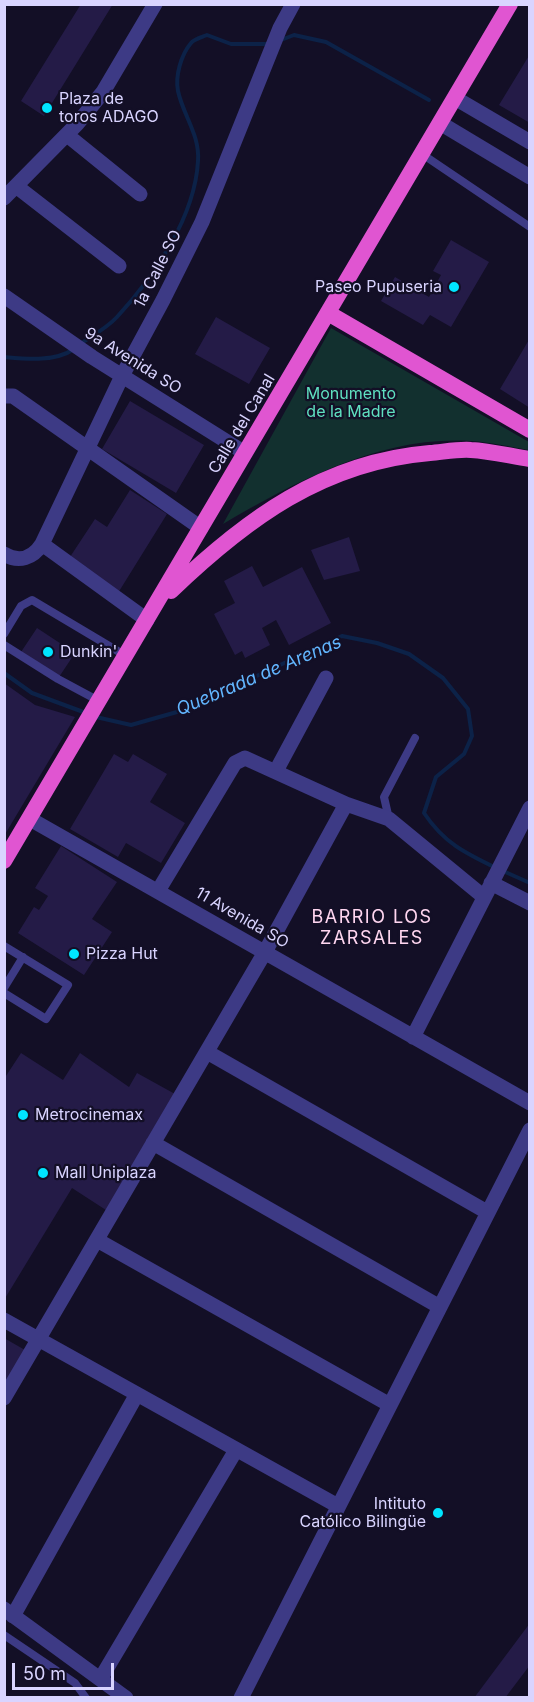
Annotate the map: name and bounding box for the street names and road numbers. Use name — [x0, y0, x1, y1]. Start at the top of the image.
street label: 1a Calle SO — [130, 227, 186, 311]
street label: 9a Avenida SO — [81, 324, 185, 398]
street label: Calle del Canal — [205, 371, 279, 477]
street label: 11 Avenida SO — [192, 884, 292, 952]

